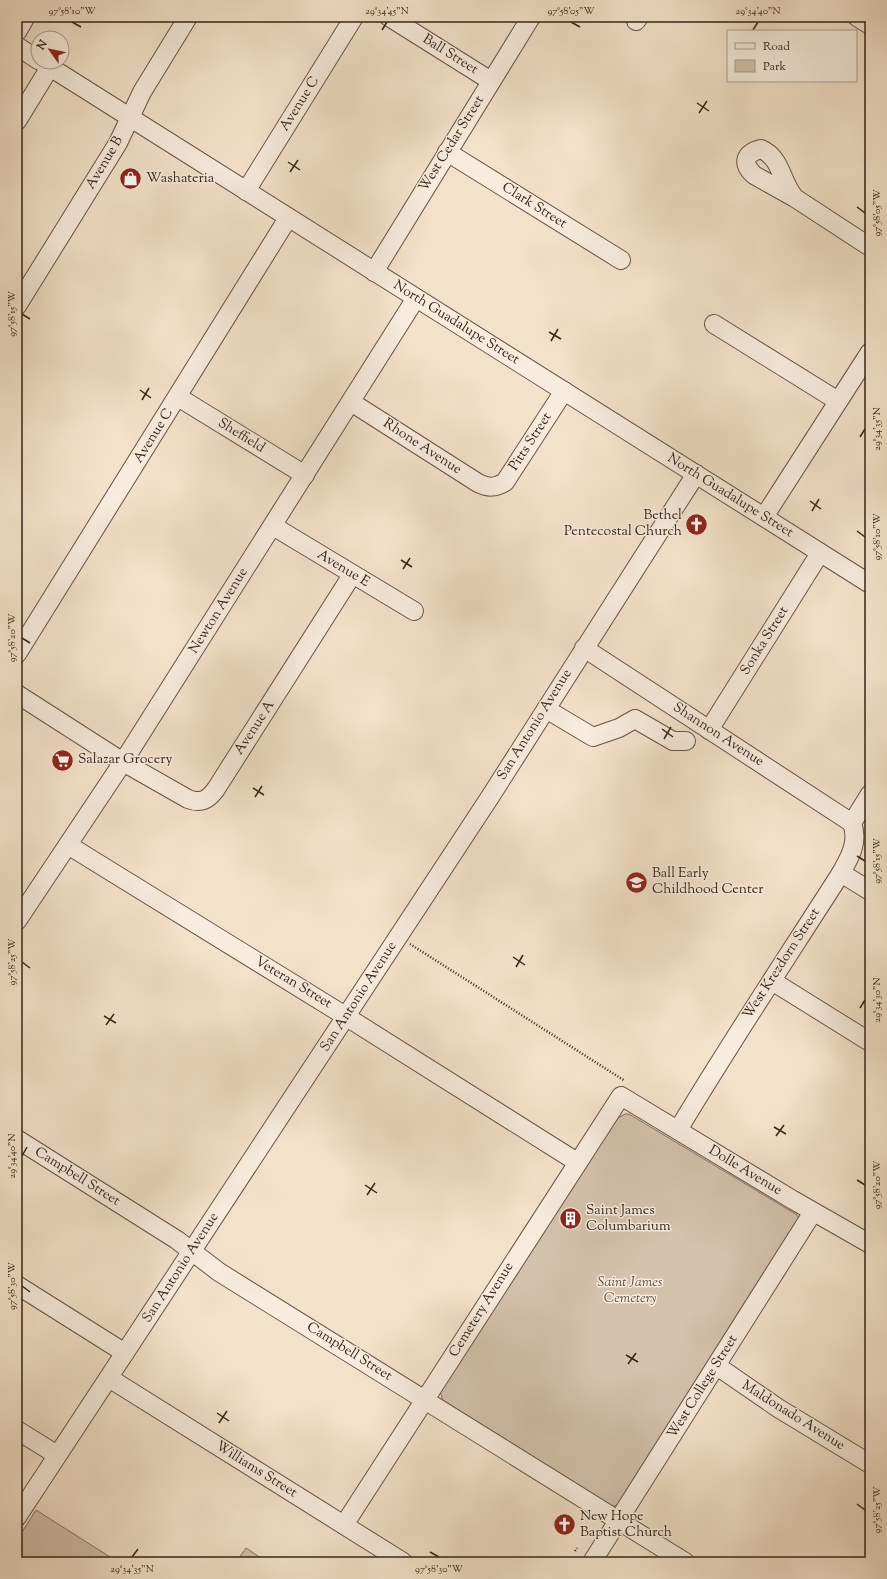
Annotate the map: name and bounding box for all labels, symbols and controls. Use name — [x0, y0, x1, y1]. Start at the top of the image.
text: 97°58'10"W — [48, 4, 96, 19]
text: 29°34'45"N — [365, 4, 409, 19]
text: 97°58'05"W — [547, 4, 595, 19]
text: 29°34'40"N — [736, 4, 780, 19]
north arrow — [30, 30, 70, 70]
street label: Ball Street — [418, 30, 482, 80]
legend — [727, 30, 857, 82]
text: N — [33, 37, 52, 54]
text: Road — [763, 38, 790, 56]
text: Park — [763, 58, 786, 76]
street label: Avenue C — [275, 73, 325, 135]
street label: West Cedar Street — [414, 92, 490, 196]
street label: Avenue B — [81, 133, 129, 193]
shop icon: Washateria — [118, 166, 144, 192]
place label: Washateria — [146, 169, 215, 189]
street label: Clark Street — [498, 178, 571, 234]
text: 97°58'05"W — [870, 189, 885, 237]
street label: North Guadalupe Street — [389, 276, 523, 370]
text: 97°58'15"W — [5, 291, 20, 337]
street label: Avenue C — [129, 405, 179, 467]
text: 29°34'35"N — [870, 407, 885, 451]
street label: Pitts Street — [505, 409, 557, 475]
street label: Sheffield — [214, 414, 269, 458]
street label: Rhone Avenue — [379, 414, 465, 480]
street label: North Guadalupe Street — [663, 449, 797, 543]
place label: Bethel Pentecostal Church — [564, 506, 682, 542]
church icon: Bethel Pentecostal Church — [684, 511, 710, 537]
text: 97°58'10"W — [870, 513, 885, 561]
street label: Avenue E — [313, 545, 374, 593]
street label: Newton Avenue — [184, 564, 254, 658]
street label: Sonka Street — [736, 603, 794, 679]
text: 97°58'20"W — [5, 614, 20, 662]
street label: San Antonio Avenue — [493, 666, 577, 784]
street label: Avenue A — [230, 696, 280, 759]
street label: Shannon Avenue — [668, 698, 768, 772]
supermarket icon: Salazar Grocery — [49, 747, 75, 773]
place label: Salazar Grocery — [78, 750, 172, 770]
text: 97°58'15"W — [870, 838, 885, 884]
place label: Ball Early Childhood Center — [652, 864, 764, 900]
school or university icon: Ball Early Childhood Center — [624, 869, 650, 895]
street label: West Krezdorn Street — [738, 904, 826, 1024]
street label: San Antonio Avenue — [316, 938, 402, 1056]
text: 97°58'25"W — [5, 939, 20, 985]
street label: Veteran Street — [251, 952, 336, 1014]
text: 29°34'30"N — [870, 978, 885, 1022]
text: 29°34'40"N — [5, 1134, 20, 1178]
street label: Dolle Avenue — [704, 1141, 786, 1201]
street label: Campbell Street — [30, 1143, 124, 1211]
text: 97°58'20"W — [870, 1161, 885, 1209]
place label: Saint James Columbarium — [586, 1201, 671, 1237]
building icon: Saint James Columbarium — [557, 1206, 583, 1232]
street label: San Antonio Avenue — [138, 1209, 224, 1327]
street label: Cemetery Avenue — [445, 1259, 519, 1361]
text: 97°58'30"W — [5, 1262, 20, 1310]
park label: Saint James Cemetery — [598, 1273, 663, 1309]
street label: Campbell Street — [302, 1318, 396, 1386]
street label: West College Street — [663, 1331, 743, 1443]
street label: Maldonado Avenue — [738, 1376, 848, 1456]
street label: Williams Street — [211, 1437, 301, 1503]
text: 97°58'25"W — [870, 1487, 885, 1533]
place label: New Hope Baptist Church — [580, 1507, 672, 1543]
church icon: New Hope Baptist Church — [551, 1512, 577, 1538]
text: 29°34'35"N — [110, 1562, 154, 1577]
text: 97°58'30"W — [415, 1562, 463, 1577]

